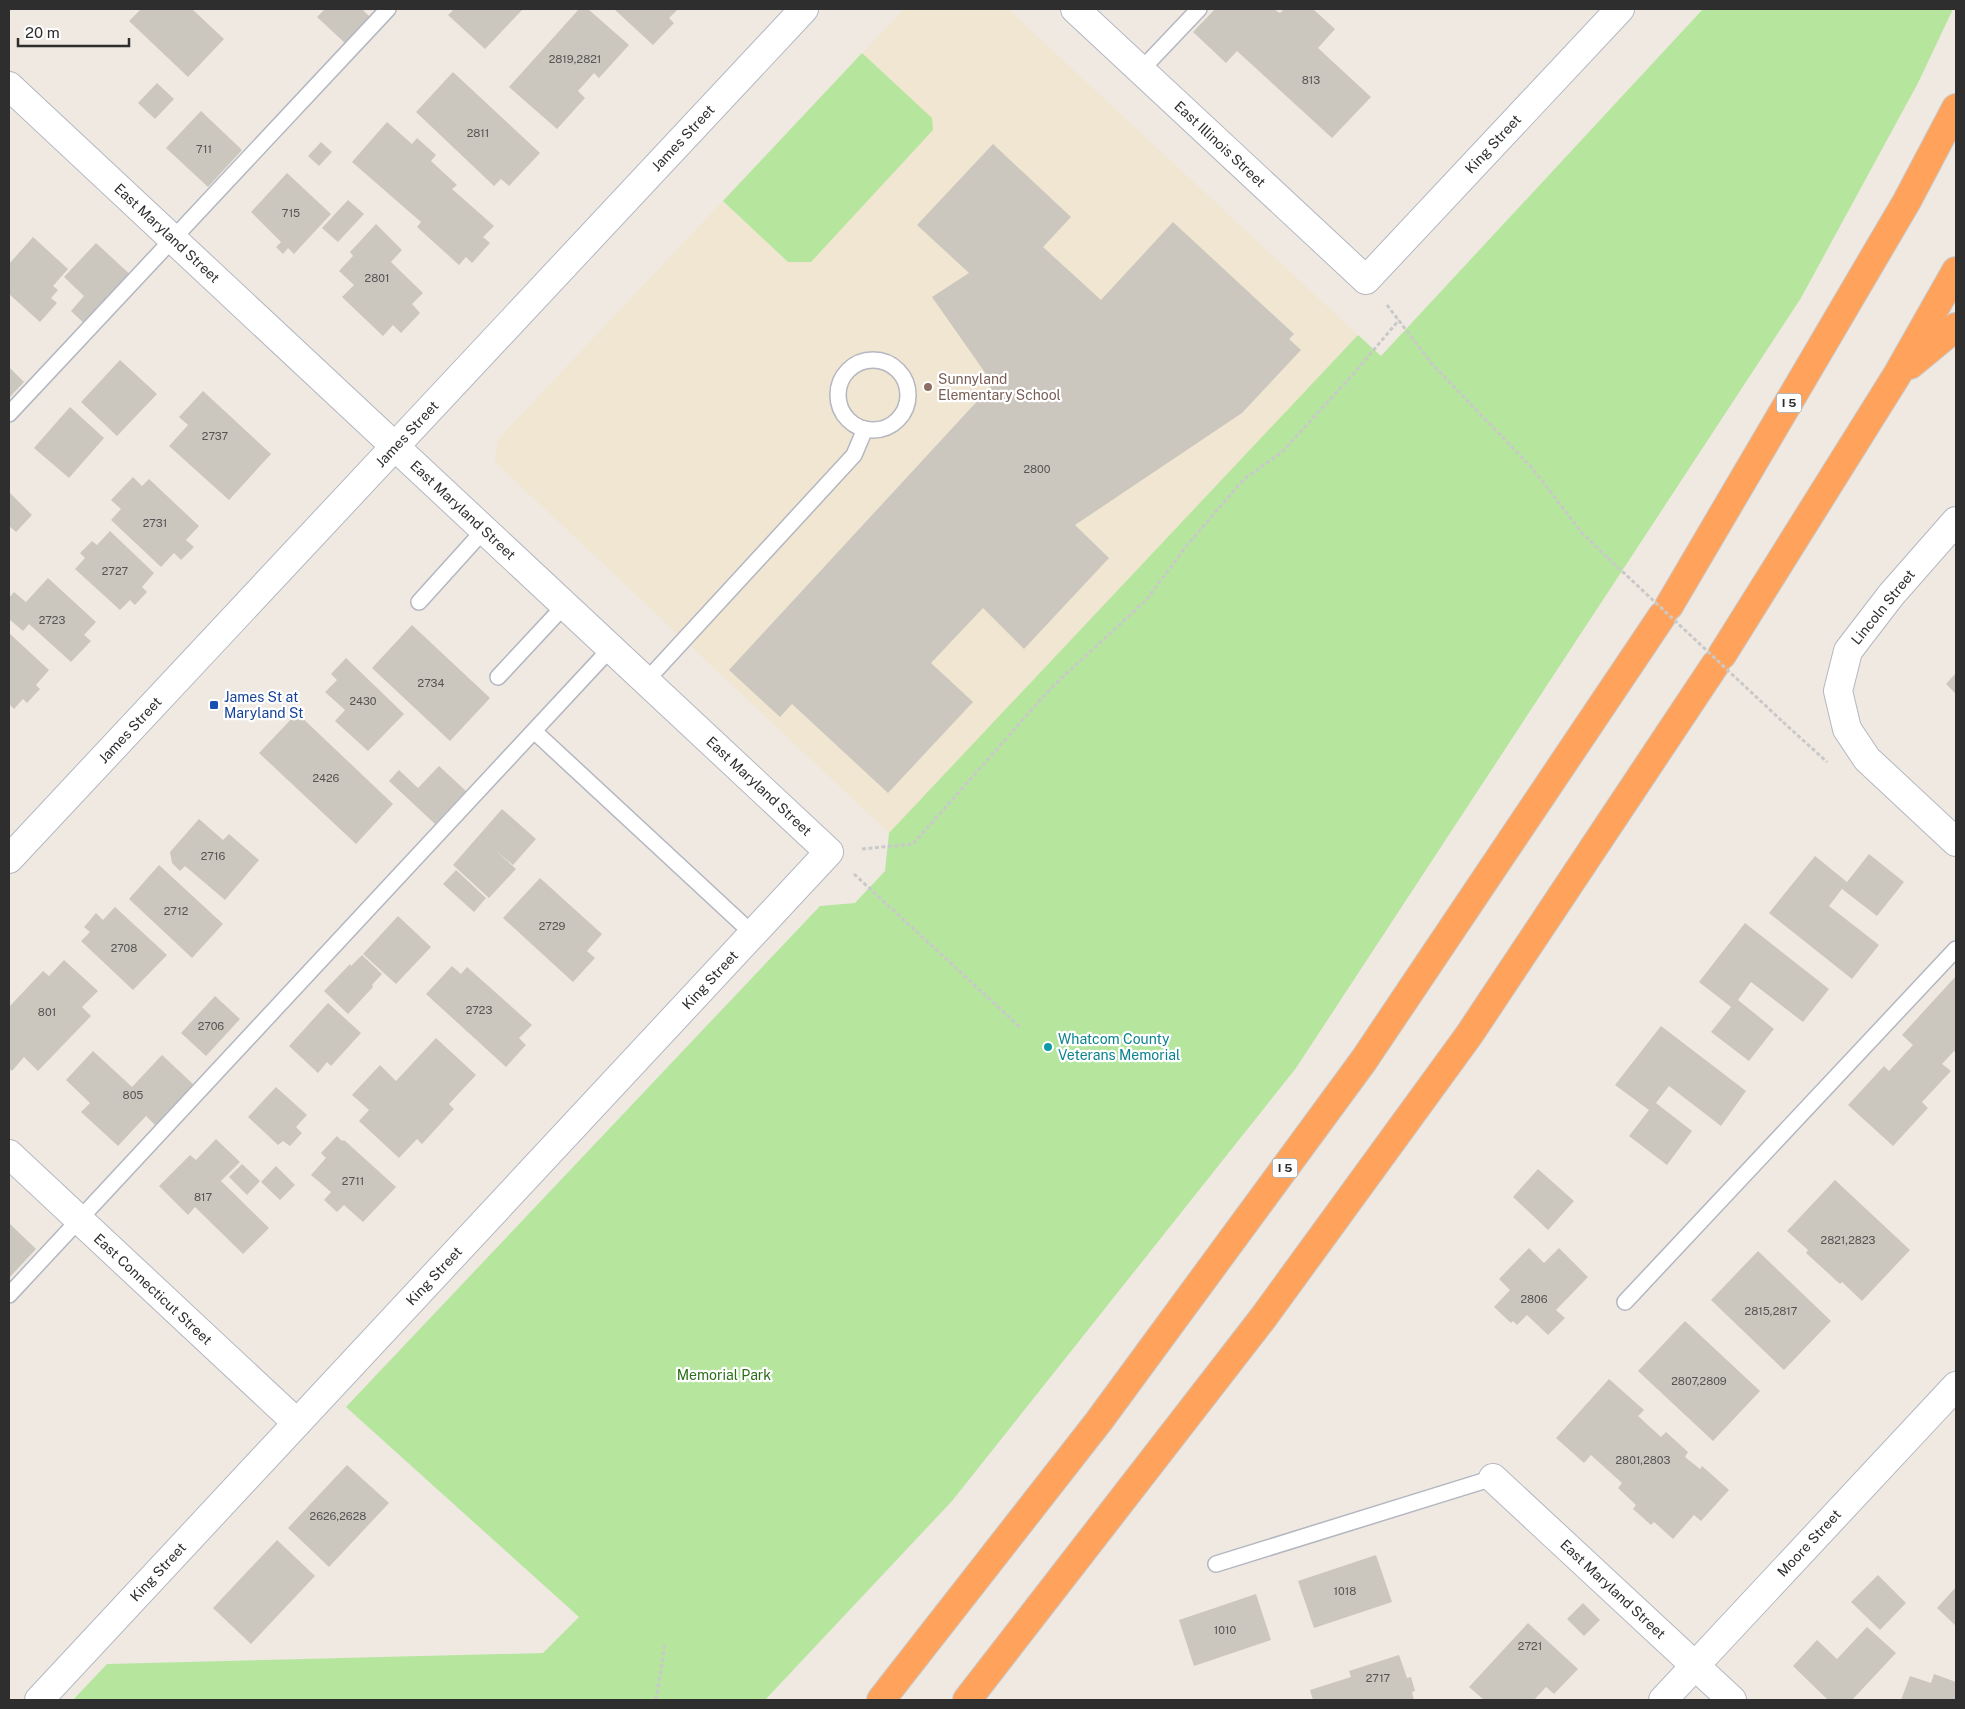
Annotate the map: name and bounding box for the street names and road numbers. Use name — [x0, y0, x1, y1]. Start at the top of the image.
street label: East Illinois Street — [1171, 98, 1269, 190]
street label: James Street — [648, 102, 718, 174]
street label: King Street — [1462, 111, 1524, 177]
street label: East Maryland Street — [111, 180, 223, 286]
road number: I 5 — [1776, 393, 1802, 412]
street label: James Street — [372, 398, 442, 470]
street label: East Maryland Street — [407, 457, 519, 563]
street label: Lincoln Street — [1848, 566, 1918, 648]
street label: James Street — [95, 694, 165, 766]
street label: East Maryland Street — [703, 733, 815, 839]
street label: King Street — [679, 947, 741, 1013]
road number: I 5 — [1272, 1158, 1298, 1178]
street label: East Connecticut Street — [91, 1230, 215, 1348]
street label: King Street — [403, 1243, 465, 1309]
street label: Moore Street — [1774, 1506, 1844, 1580]
street label: East Maryland Street — [1557, 1536, 1669, 1642]
street label: King Street — [127, 1539, 189, 1605]

